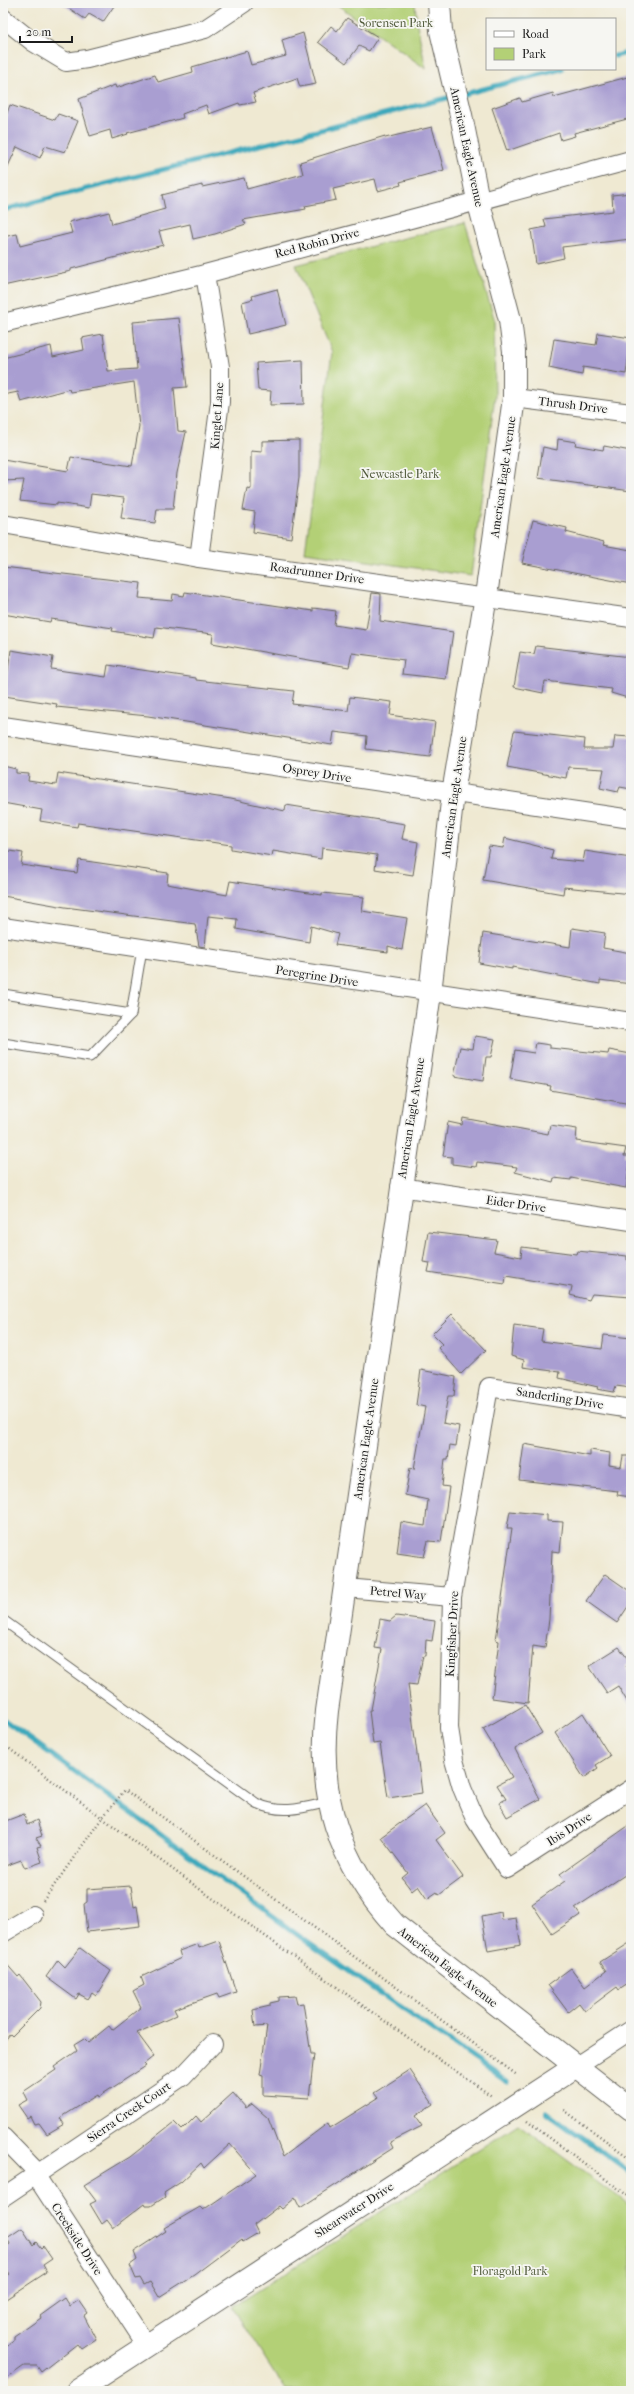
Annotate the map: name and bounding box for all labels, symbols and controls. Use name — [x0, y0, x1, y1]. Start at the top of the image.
park label: Sorensen Park — [359, 16, 434, 30]
scale bar — [20, 18, 72, 44]
legend — [486, 18, 616, 70]
text: 20 m — [26, 25, 51, 39]
text: Road — [522, 27, 549, 41]
text: Park — [522, 47, 547, 61]
street label: American Eagle Avenue — [447, 85, 487, 208]
street label: Red Robin Drive — [273, 225, 361, 261]
street label: Kinglet Lane — [208, 382, 226, 450]
street label: Thrush Drive — [537, 394, 609, 416]
street label: American Eagle Avenue — [487, 415, 518, 540]
park label: Newcastle Park — [361, 467, 440, 481]
street label: Roadrunner Drive — [269, 559, 365, 587]
street label: American Eagle Avenue — [438, 735, 469, 860]
street label: Osprey Drive — [282, 761, 352, 785]
street label: Peregrine Drive — [275, 963, 360, 989]
street label: American Eagle Avenue — [394, 1056, 427, 1181]
street label: Eider Drive — [485, 1193, 547, 1215]
street label: American Eagle Avenue — [350, 1377, 381, 1502]
street label: Sanderling Drive — [515, 1384, 605, 1412]
street label: Petrel Way — [369, 1584, 427, 1602]
street label: Kingfisher Drive — [443, 1590, 461, 1677]
street label: Ibis Drive — [544, 1809, 594, 1849]
street label: American Eagle Avenue — [395, 1923, 501, 2010]
street label: Sierra Creek Court — [85, 2078, 174, 2145]
street label: Shearwater Drive — [312, 2179, 396, 2241]
street label: Creekside Drive — [48, 2200, 106, 2278]
park label: Floragold Park — [473, 2264, 548, 2278]

